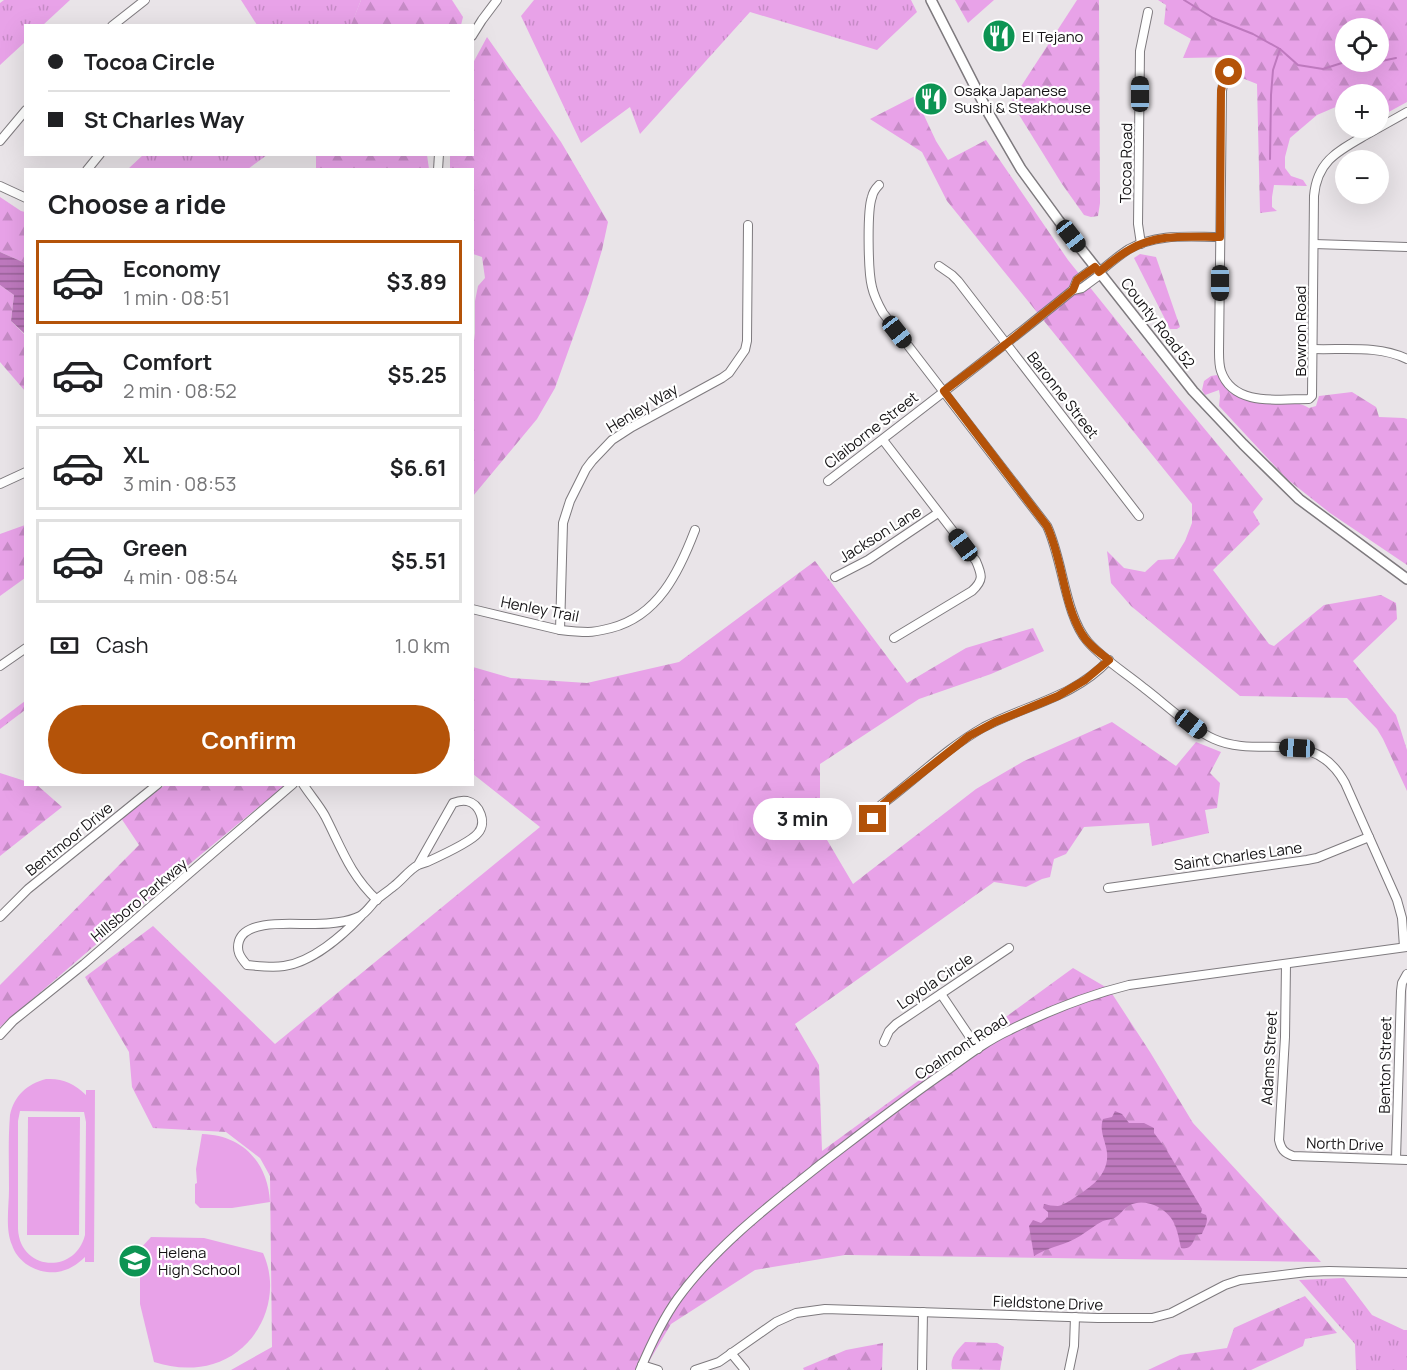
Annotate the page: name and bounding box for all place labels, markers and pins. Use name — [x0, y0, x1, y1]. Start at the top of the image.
restaurant icon: El Tejano — [981, 18, 1017, 54]
place label: El Tejano — [1022, 26, 1084, 47]
place label: Osaka Japanese Sushi & Steakhouse — [954, 80, 1091, 118]
restaurant icon: Osaka Japanese Sushi & Steakhouse — [913, 81, 949, 117]
place label: Helena High School — [158, 1242, 240, 1280]
school or university icon: Helena High School — [117, 1243, 153, 1279]

